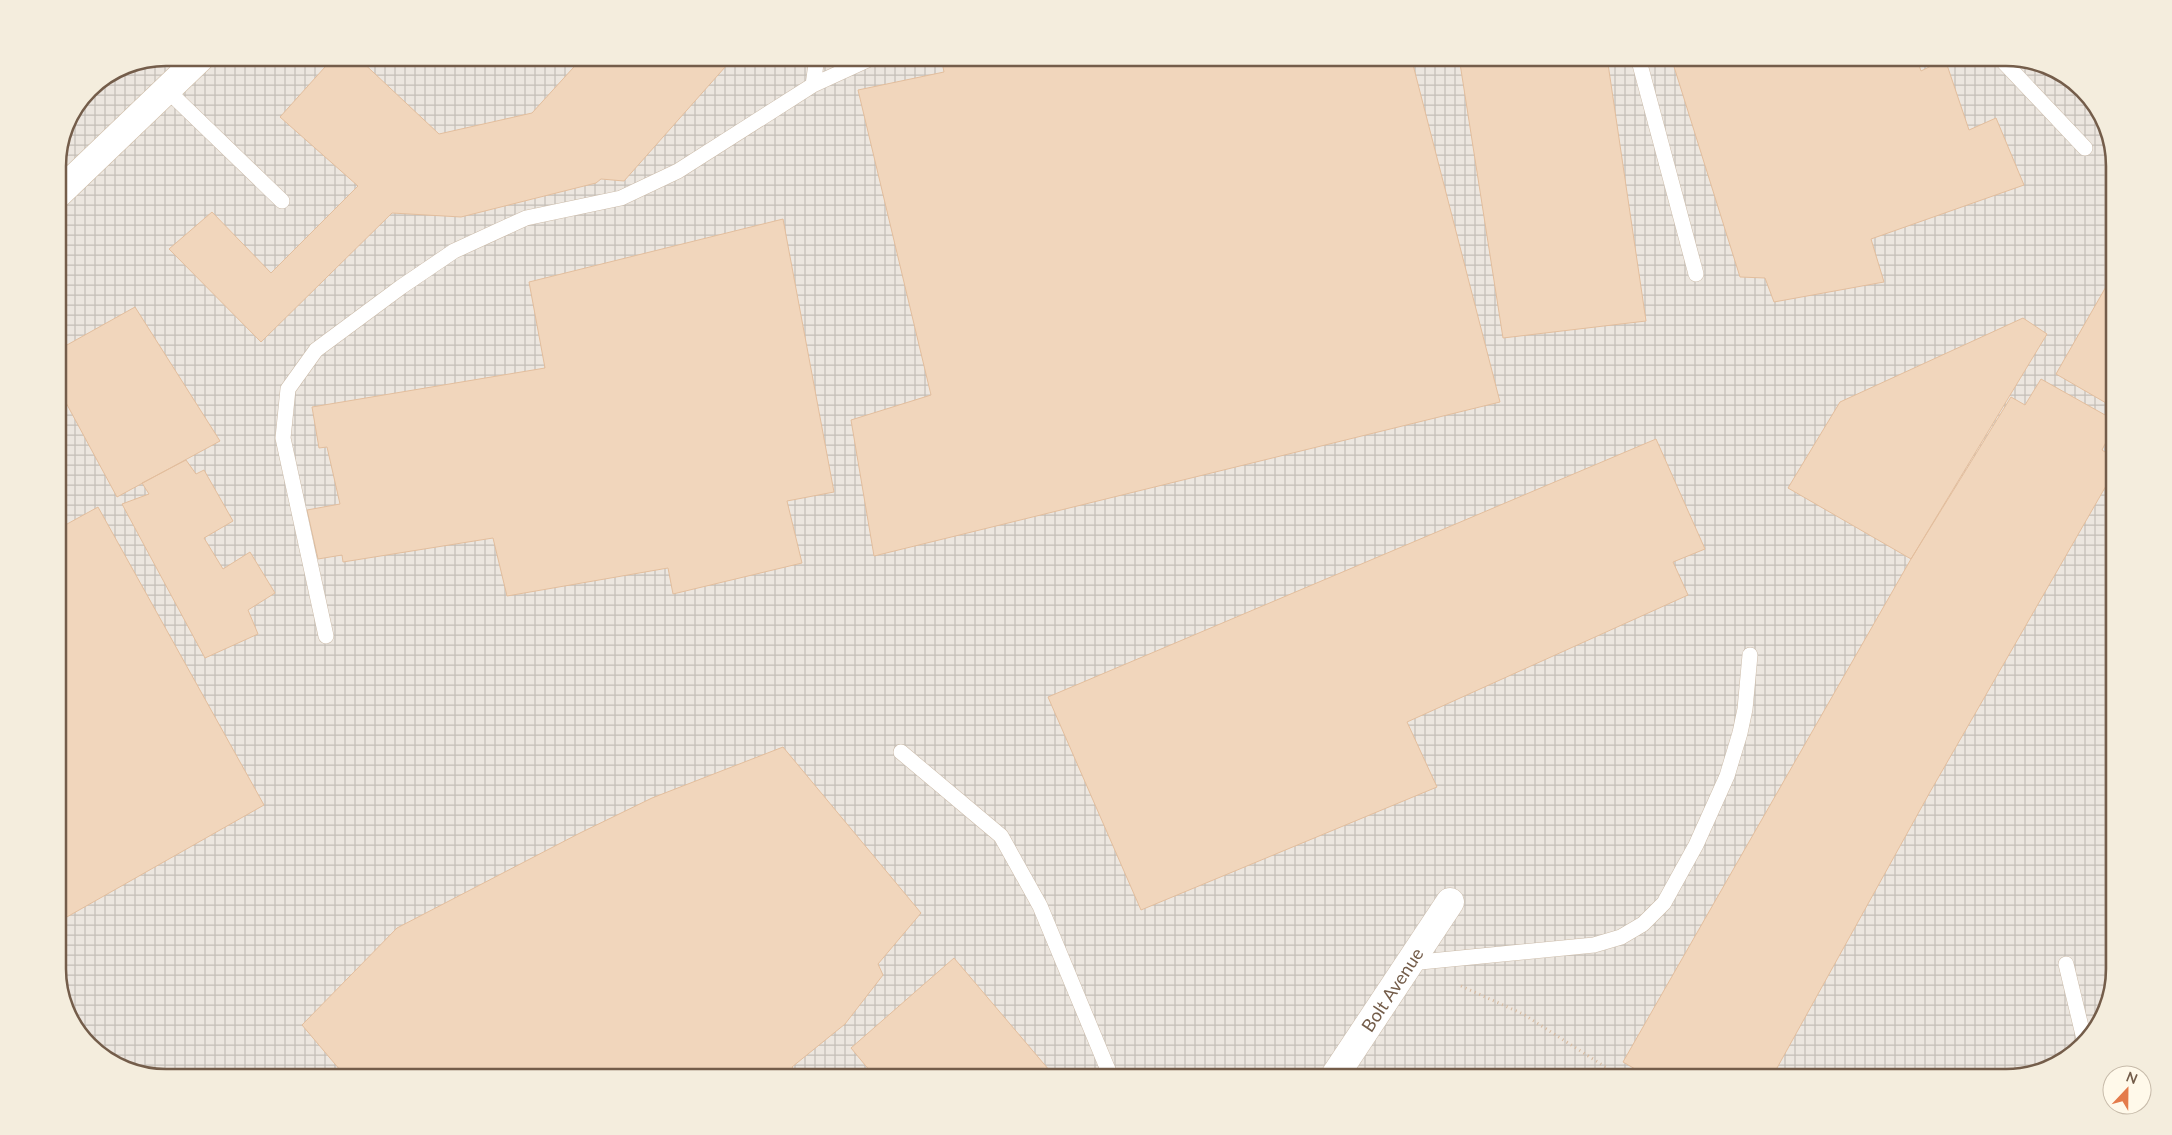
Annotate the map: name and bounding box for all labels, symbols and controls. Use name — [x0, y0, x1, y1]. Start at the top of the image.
street label: Bolt Avenue — [1356, 943, 1428, 1036]
north arrow — [2102, 1065, 2152, 1115]
text: N — [2124, 1068, 2140, 1087]

